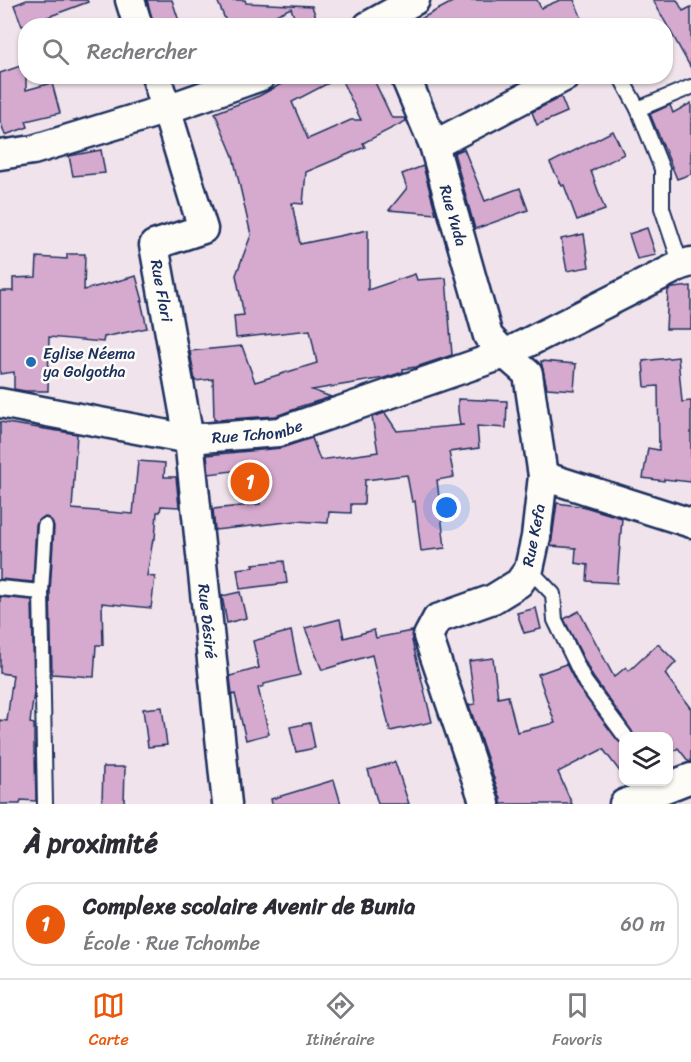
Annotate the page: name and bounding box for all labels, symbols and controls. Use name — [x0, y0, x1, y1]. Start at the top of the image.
search box — [18, 18, 673, 84]
text: Rechercher — [87, 32, 197, 71]
icon: search — [39, 35, 72, 68]
street label: Rue Yuda — [431, 181, 476, 250]
street label: Rue Flori — [142, 257, 182, 325]
place label: Eglise Néema ya Golgotha — [43, 339, 135, 386]
marker: Eglise Néema ya Golgotha — [24, 355, 38, 369]
street label: Rue Tchombe — [211, 411, 307, 452]
pin: 1 — [230, 460, 270, 504]
your location — [432, 493, 461, 522]
street label: Rue Kefa — [513, 501, 554, 569]
street label: Rue Désiré — [189, 582, 226, 660]
map controls — [619, 732, 673, 786]
button: layers — [619, 732, 673, 786]
text: À proximité — [24, 820, 158, 866]
text: Complexe scolaire Avenir de Bunia — [83, 887, 415, 926]
text: 1 — [41, 907, 50, 942]
text: 60 m — [620, 907, 665, 942]
text: École · Rue Tchombe — [83, 926, 260, 961]
tab: Carte — [89, 989, 129, 1054]
tab: Itinéraire — [306, 989, 375, 1054]
tab: Favoris — [552, 989, 602, 1054]

